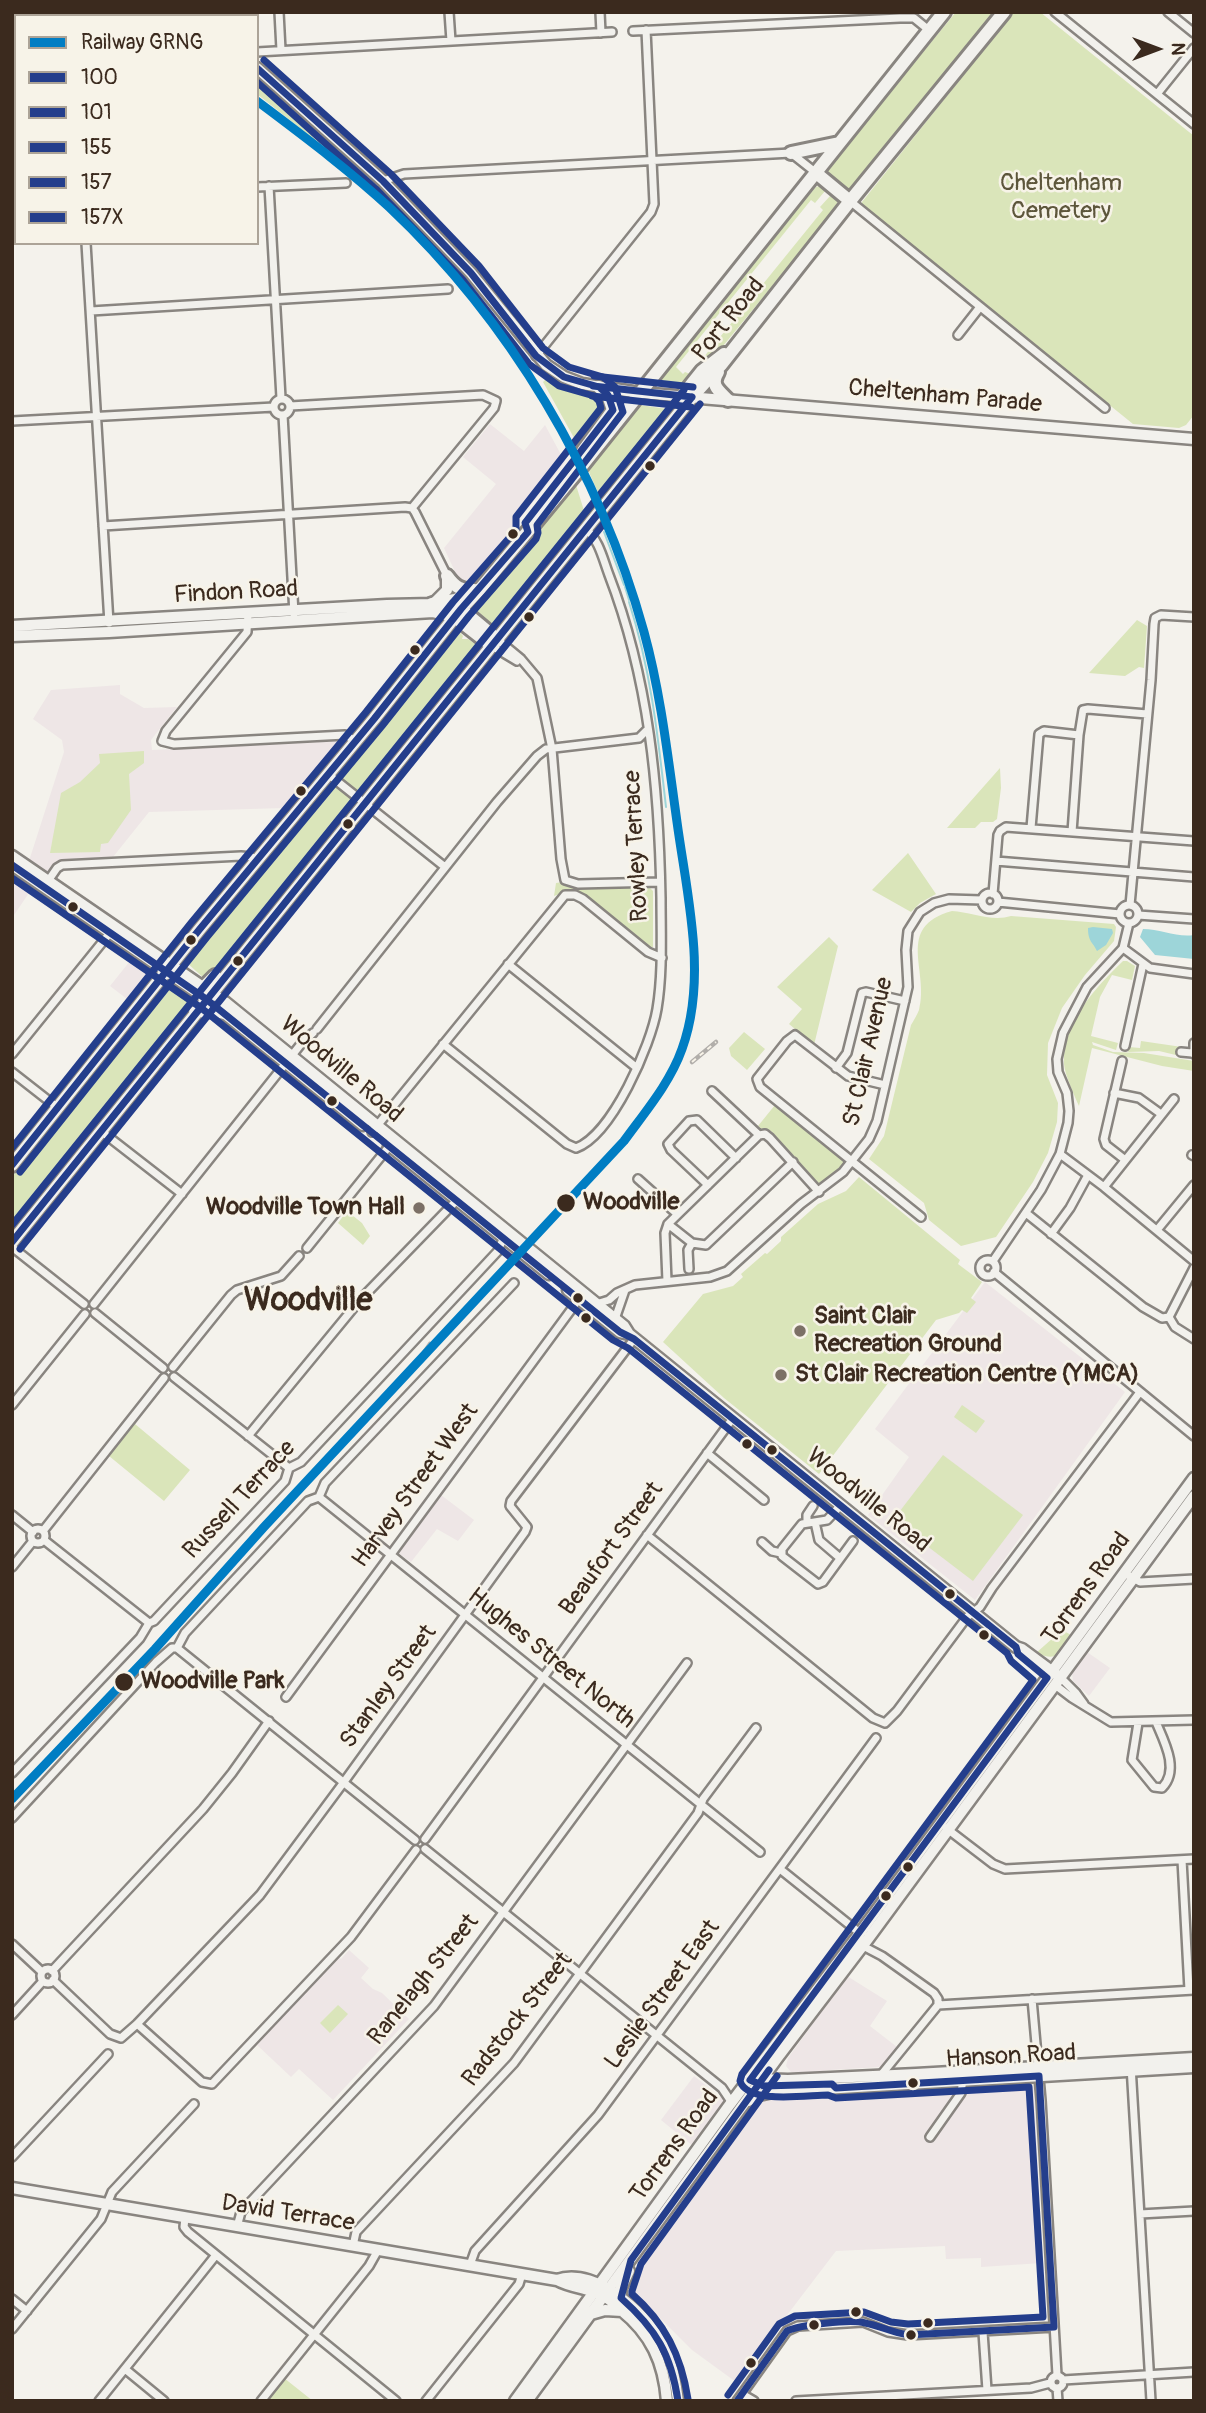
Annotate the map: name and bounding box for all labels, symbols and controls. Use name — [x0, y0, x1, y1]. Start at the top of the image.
legend — [14, 14, 259, 245]
north arrow — [1122, 14, 1192, 84]
text: Railway GRNG — [81, 29, 203, 56]
text: N — [1166, 43, 1190, 55]
text: 100 — [81, 64, 118, 91]
text: 101 — [81, 99, 112, 126]
text: 155 — [81, 134, 112, 161]
text: 157 — [81, 169, 112, 196]
park label: Cheltenham Cemetery — [1000, 170, 1122, 226]
text: 157X — [81, 204, 124, 231]
street label: Port Road — [687, 272, 771, 368]
street label: Cheltenham Parade — [847, 374, 1043, 420]
unlabelled marker — [643, 459, 657, 473]
unlabelled marker — [506, 527, 520, 541]
street label: Findon Road — [173, 575, 299, 611]
unlabelled marker — [522, 610, 536, 624]
unlabelled marker — [408, 643, 422, 657]
street label: Rowley Terrace — [619, 769, 655, 923]
unlabelled marker — [294, 784, 308, 798]
unlabelled marker — [341, 817, 355, 831]
unlabelled marker — [66, 900, 80, 914]
unlabelled marker — [184, 933, 198, 947]
unlabelled marker — [231, 954, 245, 968]
street label: St Clair Avenue — [838, 975, 900, 1129]
street label: Woodville Road — [274, 1010, 408, 1130]
unlabelled marker — [325, 1094, 339, 1108]
place label: Woodville — [583, 1189, 679, 1217]
marker: Woodville — [555, 1192, 577, 1214]
place label: Woodville Town Hall — [206, 1194, 405, 1222]
marker: Woodville Town Hall — [411, 1200, 427, 1216]
district label: Woodville — [244, 1283, 372, 1321]
unlabelled marker — [571, 1291, 585, 1305]
place label: Saint Clair Recreation Ground — [814, 1303, 1002, 1359]
unlabelled marker — [579, 1311, 593, 1325]
marker: Saint Clair Recreation Ground — [792, 1323, 808, 1339]
place label: St Clair Recreation Centre (YMCA) — [795, 1361, 1139, 1389]
marker: St Clair Recreation Centre (YMCA) — [773, 1367, 789, 1383]
street label: Harvey Street West — [347, 1398, 485, 1574]
street label: Russell Terrace — [178, 1435, 302, 1565]
unlabelled marker — [740, 1437, 754, 1451]
street label: Woodville Road — [800, 1442, 936, 1560]
unlabelled marker — [765, 1443, 779, 1457]
street label: Beaufort Street — [554, 1477, 670, 1621]
street label: Torrens Road — [1037, 1527, 1137, 1651]
street label: Hughes Street North — [461, 1583, 641, 1735]
unlabelled marker — [943, 1587, 957, 1601]
street label: Stanley Street — [335, 1620, 443, 1754]
unlabelled marker — [977, 1628, 991, 1642]
place label: Woodville Park — [141, 1668, 285, 1696]
marker: Woodville Park — [113, 1671, 135, 1693]
unlabelled marker — [901, 1860, 915, 1874]
unlabelled marker — [879, 1889, 893, 1903]
street label: Ranelagh Street — [362, 1909, 486, 2051]
street label: Leslie Street East — [599, 1915, 727, 2075]
street label: Radstock Street — [457, 1947, 579, 2093]
street label: Hanson Road — [945, 2039, 1077, 2075]
unlabelled marker — [906, 2076, 920, 2090]
street label: Torrens Road — [625, 2084, 725, 2208]
street label: David Terrace — [219, 2189, 357, 2239]
unlabelled marker — [849, 2305, 863, 2319]
unlabelled marker — [921, 2316, 935, 2330]
unlabelled marker — [807, 2318, 821, 2332]
unlabelled marker — [904, 2328, 918, 2342]
unlabelled marker — [744, 2356, 758, 2370]

